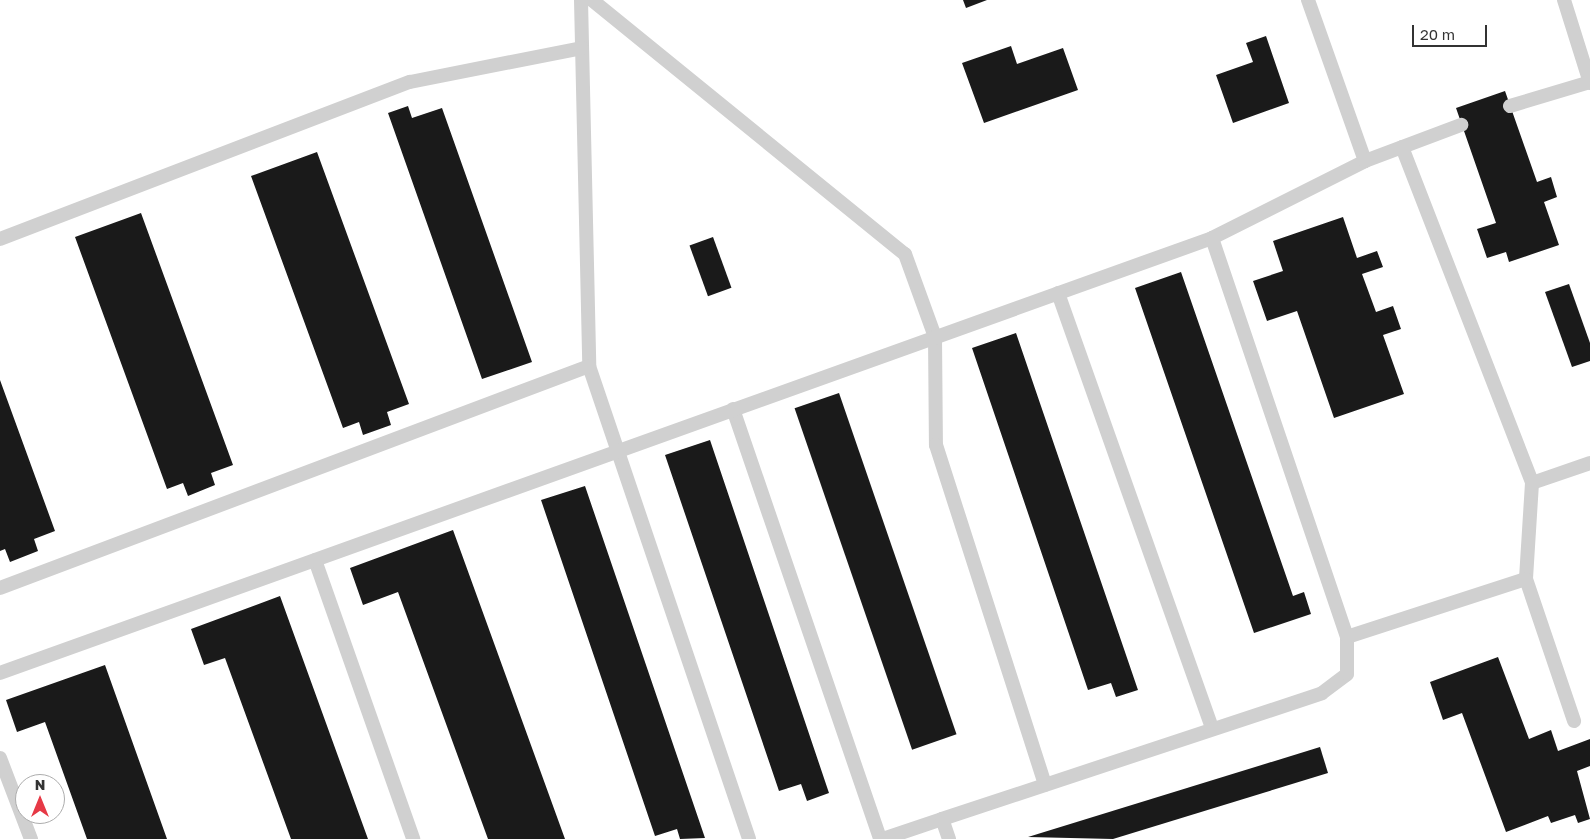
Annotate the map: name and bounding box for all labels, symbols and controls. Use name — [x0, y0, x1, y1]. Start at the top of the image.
scale bar — [1415, 15, 1490, 47]
text: 20 m — [1420, 25, 1455, 43]
north arrow — [15, 774, 65, 824]
text: N — [35, 776, 45, 793]

